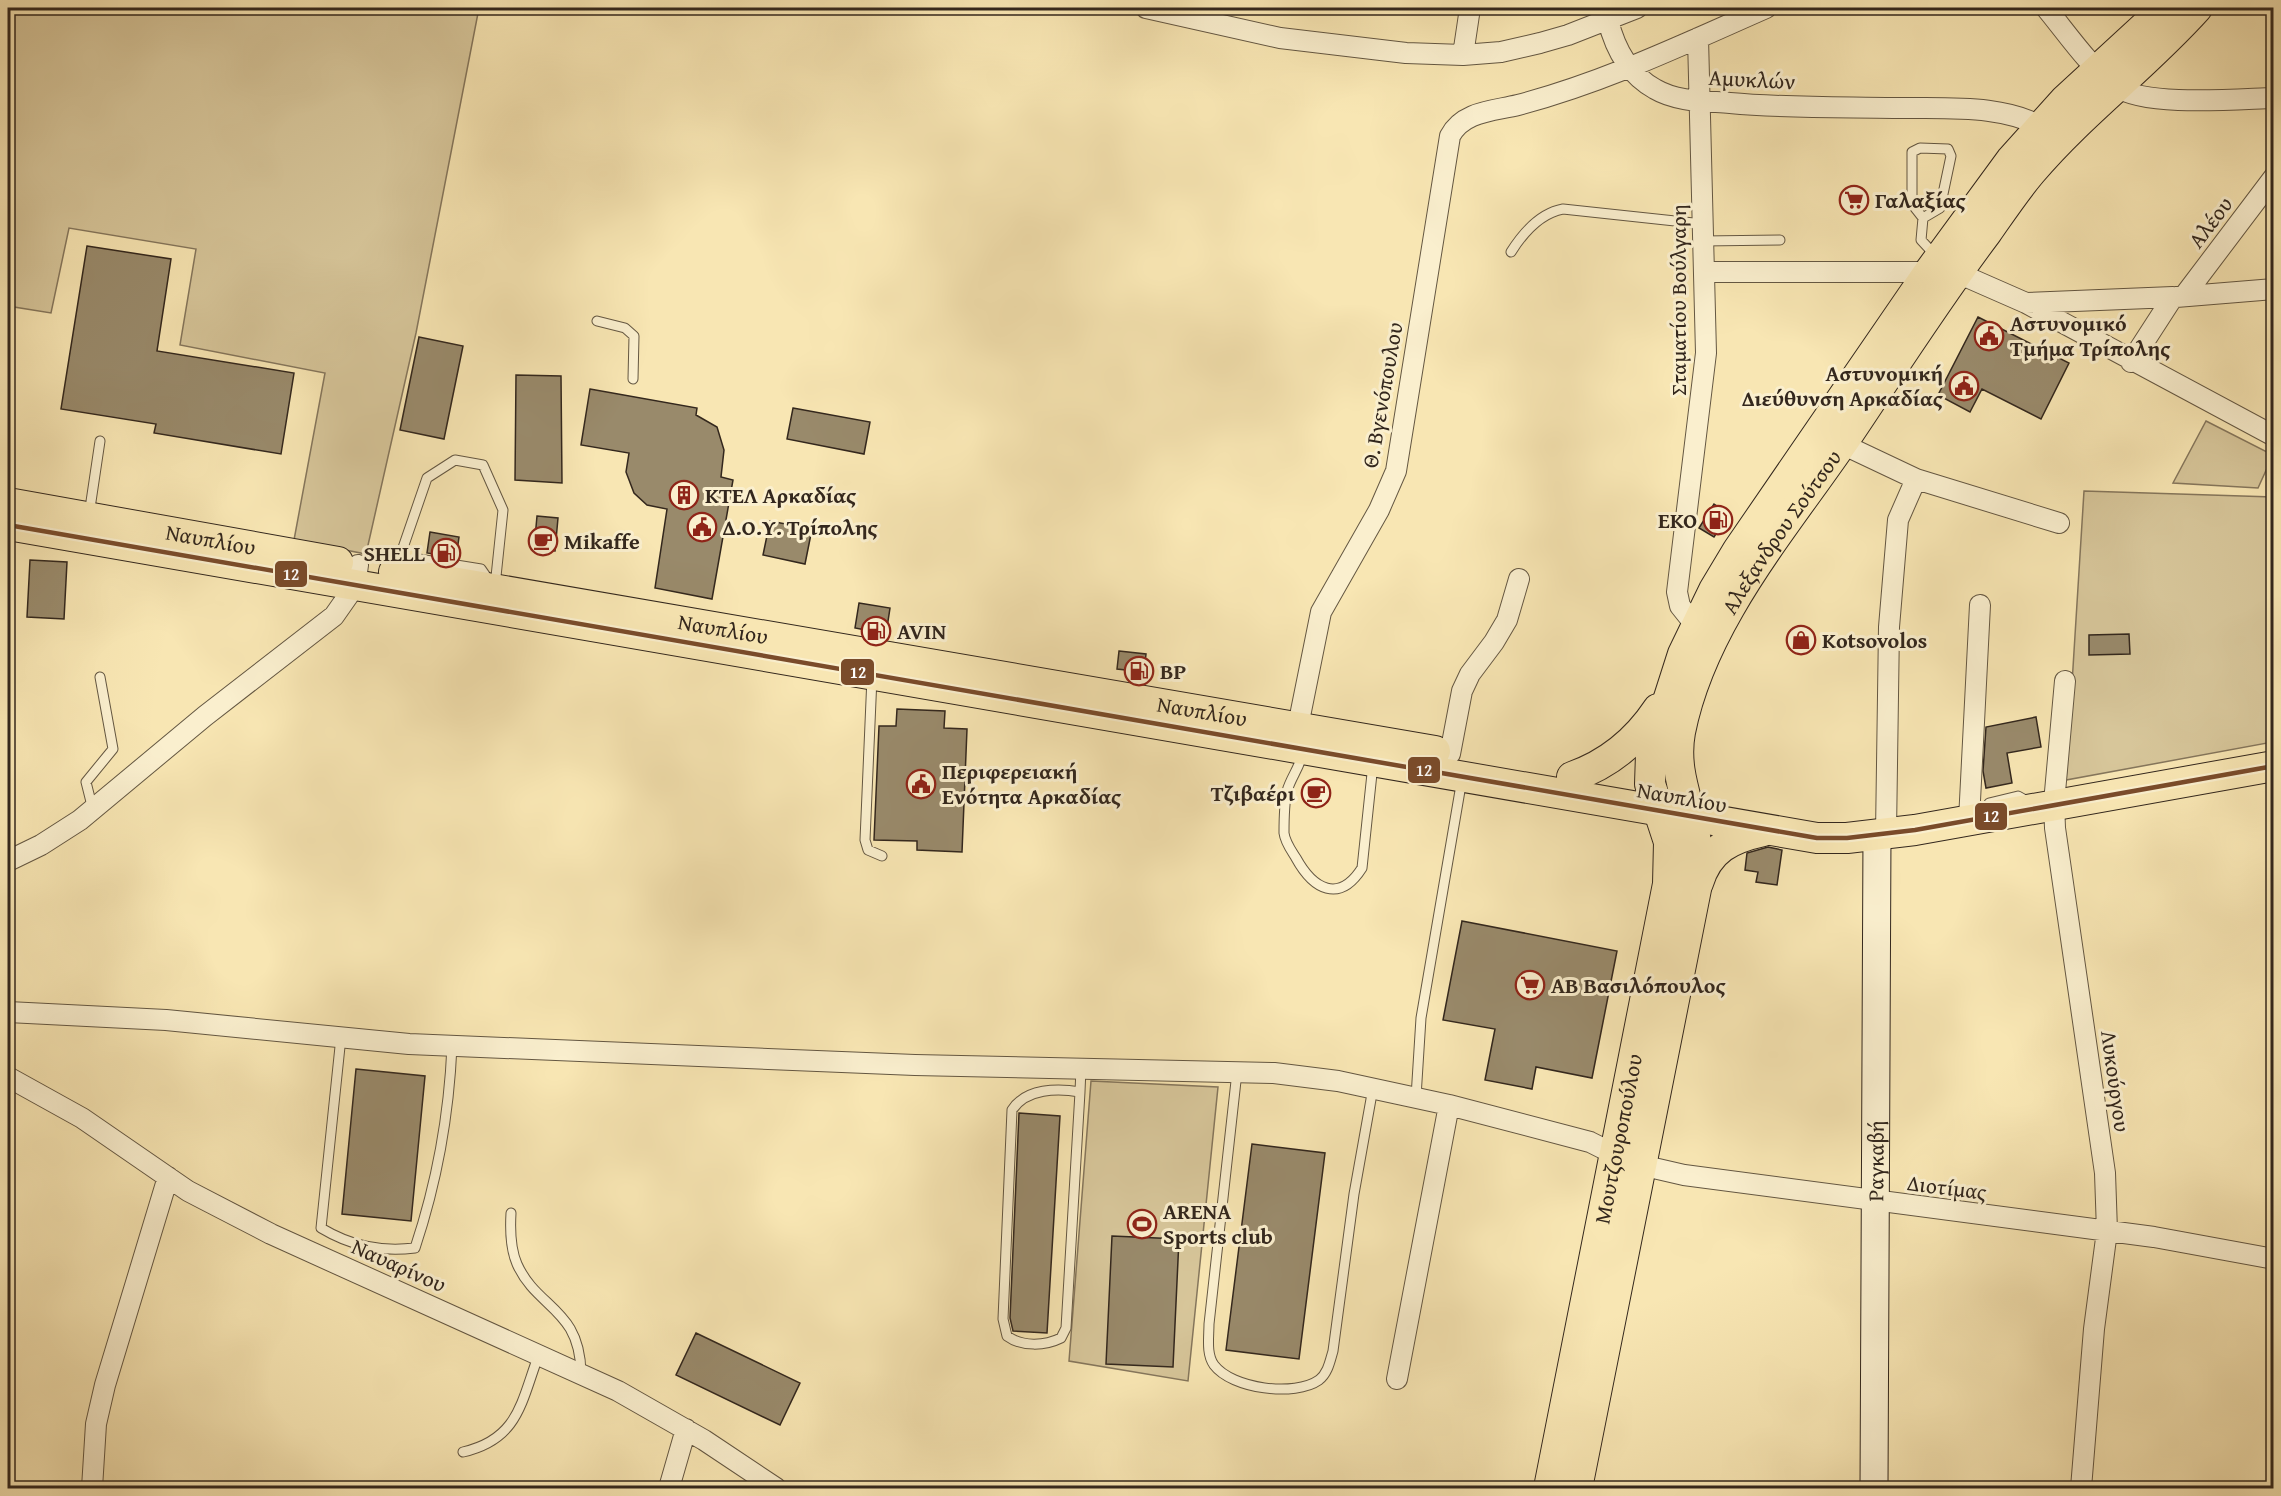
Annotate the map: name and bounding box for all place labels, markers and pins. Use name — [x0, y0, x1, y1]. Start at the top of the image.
supermarket icon: Γαλαξίας — [1838, 184, 1870, 216]
place label: Γαλαξίας — [1875, 184, 1967, 216]
place label: Αστυνομικό Τμήμα Τρίπολης — [2010, 307, 2171, 364]
public building icon: Αστυνομικό Τμήμα Τρίπολης — [1973, 320, 2005, 352]
place label: Αστυνομική Διεύθυνση Αρκαδίας — [1741, 357, 1944, 414]
public building icon: Αστυνομική Διεύθυνση Αρκαδίας — [1948, 370, 1980, 402]
building icon: ΚΤΕΛ Αρκαδίας — [668, 479, 700, 511]
place label: ΚΤΕΛ Αρκαδίας — [705, 479, 857, 511]
place label: EKO — [1658, 504, 1697, 536]
fuel station icon: EKO — [1702, 504, 1734, 536]
public building icon: Δ.Ο.Υ. Τρίπολης — [686, 511, 718, 543]
place label: Δ.Ο.Υ. Τρίπολης — [722, 511, 878, 543]
cafe icon: Mikaffe — [527, 525, 559, 557]
place label: Mikaffe — [564, 525, 640, 557]
place label: SHELL — [364, 537, 426, 569]
fuel station icon: SHELL — [430, 537, 462, 569]
fuel station icon: AVIN — [860, 615, 892, 647]
place label: AVIN — [897, 615, 946, 647]
shop icon: Kotsovolos — [1785, 624, 1817, 656]
place label: Kotsovolos — [1822, 624, 1927, 656]
fuel station icon: BP — [1123, 655, 1155, 687]
place label: BP — [1160, 655, 1187, 687]
place label: Περιφερειακή Ενότητα Αρκαδίας — [942, 755, 1122, 812]
public building icon: Περιφερειακή Ενότητα Αρκαδίας — [905, 768, 937, 800]
place label: Τζιβαέρι — [1211, 777, 1296, 809]
cafe icon: Τζιβαέρι — [1300, 777, 1332, 809]
supermarket icon: ΑΒ Βασιλόπουλος — [1514, 969, 1546, 1001]
place label: ΑΒ Βασιλόπουλος — [1551, 969, 1727, 1001]
place label: ARENA Sports club — [1163, 1195, 1273, 1252]
sports icon: ARENA Sports club — [1126, 1208, 1158, 1240]

